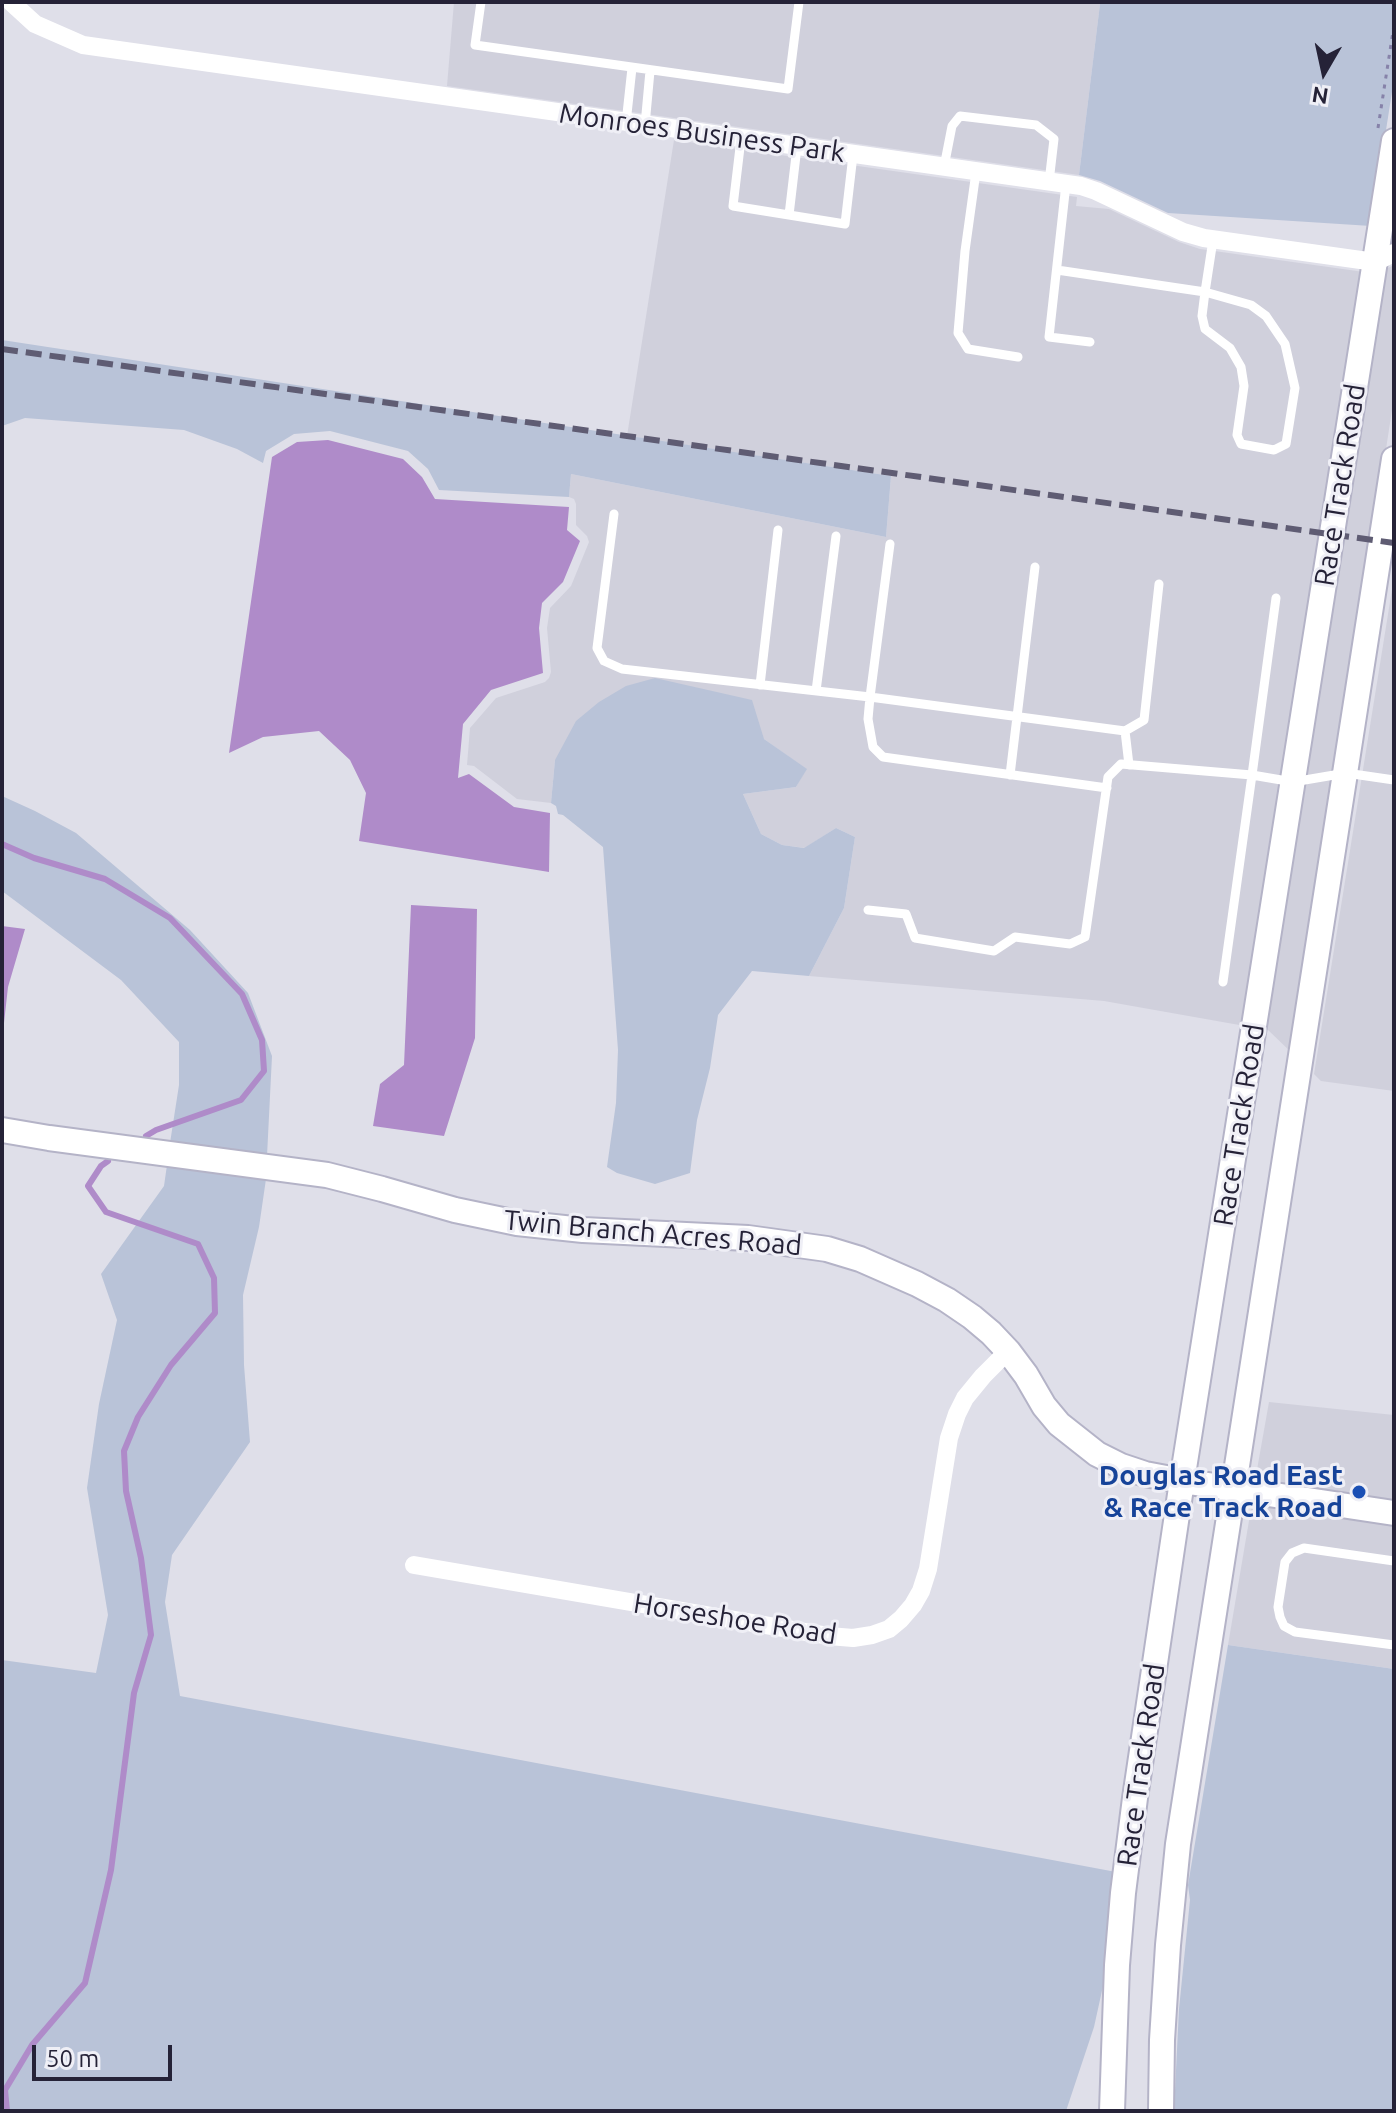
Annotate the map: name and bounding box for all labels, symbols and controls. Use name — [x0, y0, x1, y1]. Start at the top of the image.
north arrow — [1284, 32, 1364, 112]
text: N — [1310, 83, 1330, 110]
street label: Monroes Business Park — [557, 96, 847, 170]
street label: Race Track Road — [1307, 381, 1373, 589]
street label: Race Track Road — [1206, 1021, 1272, 1229]
street label: Twin Branch Acres Road — [503, 1203, 803, 1263]
place label: Douglas Road East & Race Track Road — [1099, 1459, 1343, 1525]
marker: Douglas Road East & Race Track Road — [1350, 1483, 1368, 1501]
street label: Horseshoe Road — [631, 1586, 839, 1652]
street label: Race Track Road — [1110, 1662, 1172, 1868]
scale bar — [36, 2029, 176, 2079]
text: 50 m — [46, 2045, 99, 2072]

